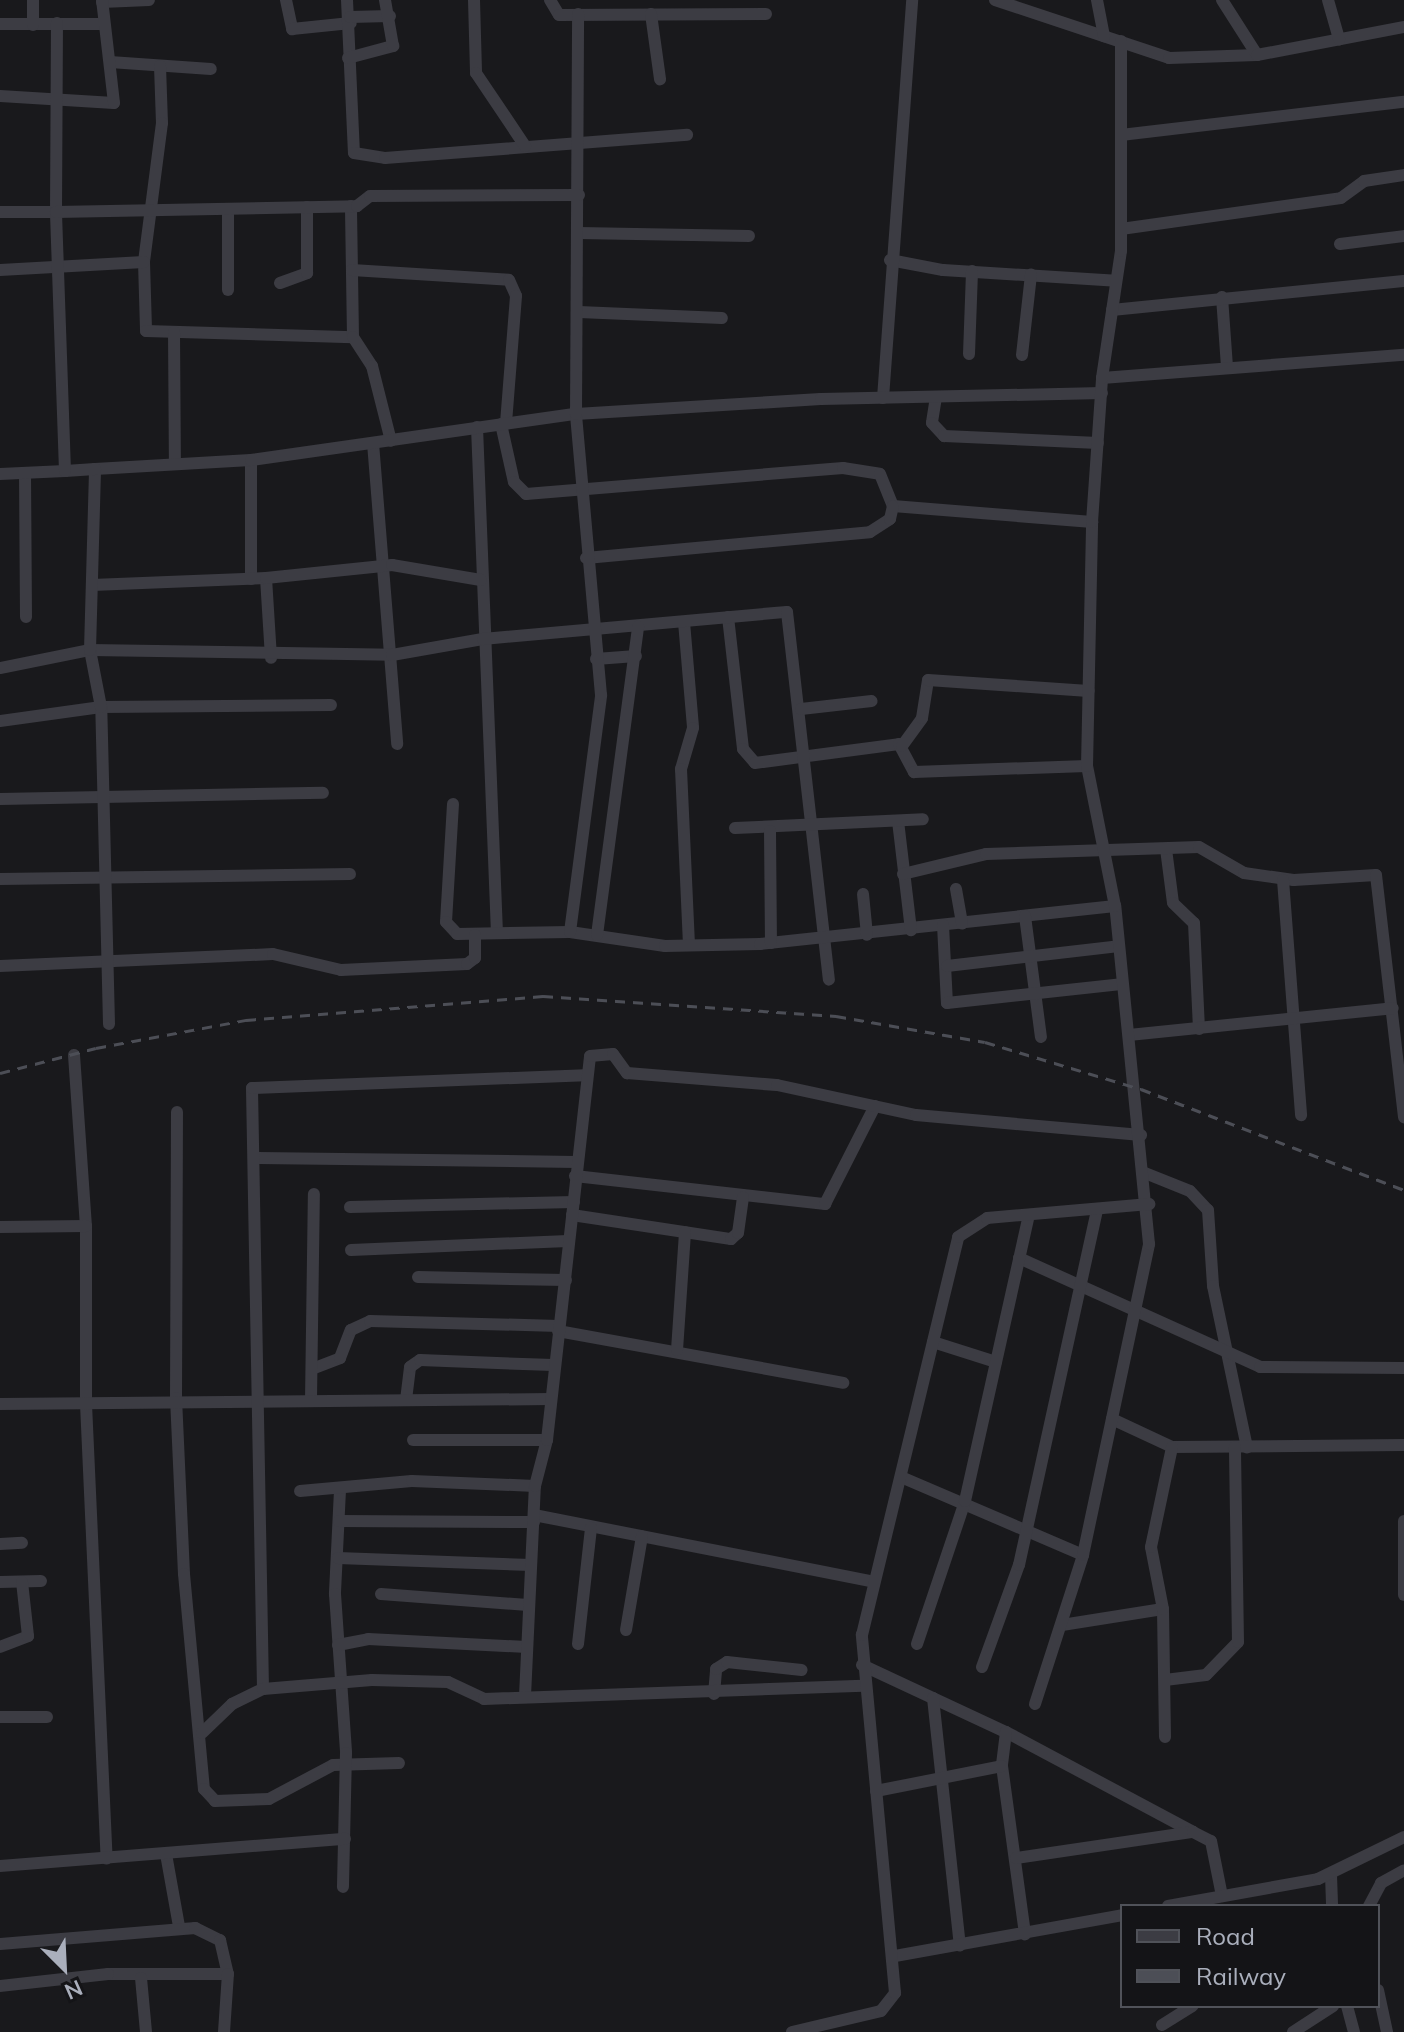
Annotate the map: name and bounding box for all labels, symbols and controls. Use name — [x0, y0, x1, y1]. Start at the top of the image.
legend — [1120, 1904, 1380, 2008]
text: Road — [1196, 1921, 1255, 1951]
north arrow — [24, 1928, 104, 2008]
text: Railway — [1196, 1961, 1286, 1991]
text: N — [60, 1974, 87, 2006]

